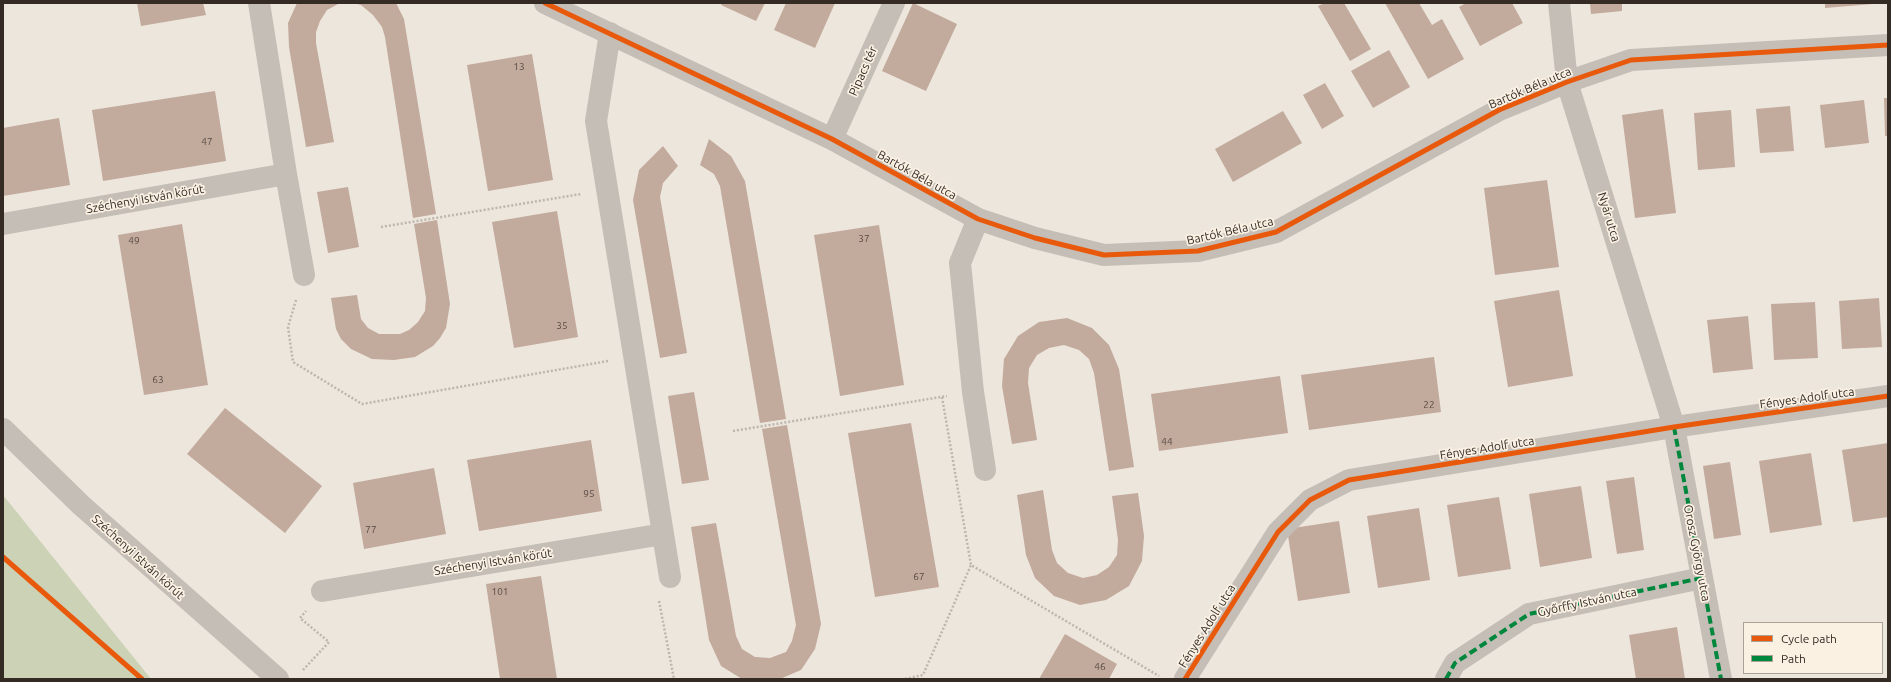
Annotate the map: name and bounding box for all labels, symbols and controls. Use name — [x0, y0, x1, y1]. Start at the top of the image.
street label: Pipacs tér — [846, 44, 880, 98]
house number: 13 — [513, 61, 525, 73]
street label: Bartók Béla utca — [1486, 64, 1574, 112]
house number: 47 — [201, 136, 213, 148]
street label: Bartók Béla utca — [875, 147, 959, 203]
street label: Széchenyi István körút — [85, 182, 205, 216]
street label: Nyár utca — [1595, 190, 1623, 244]
street label: Bartók Béla utca — [1185, 214, 1275, 248]
house number: 37 — [858, 233, 870, 245]
house number: 49 — [128, 235, 140, 247]
house number: 35 — [556, 320, 568, 332]
house number: 63 — [152, 374, 164, 386]
street label: Fényes Adolf utca — [1759, 384, 1855, 412]
house number: 22 — [1423, 399, 1435, 411]
street label: Fényes Adolf utca — [1439, 433, 1535, 463]
house number: 44 — [1161, 436, 1173, 448]
house number: 95 — [583, 488, 595, 500]
street label: Orosz György utca — [1681, 503, 1713, 603]
street label: Széchenyi István körút — [89, 512, 187, 602]
house number: 77 — [365, 524, 377, 536]
street label: Széchenyi István körút — [433, 546, 553, 578]
house number: 67 — [913, 571, 925, 583]
street label: Fényes Adolf utca — [1176, 582, 1238, 670]
street label: Győrffy István utca — [1536, 584, 1638, 620]
house number: 101 — [492, 586, 508, 598]
legend — [1743, 622, 1883, 674]
text: Cycle path — [1781, 632, 1837, 645]
text: Path — [1781, 652, 1806, 665]
house number: 46 — [1094, 661, 1106, 673]

